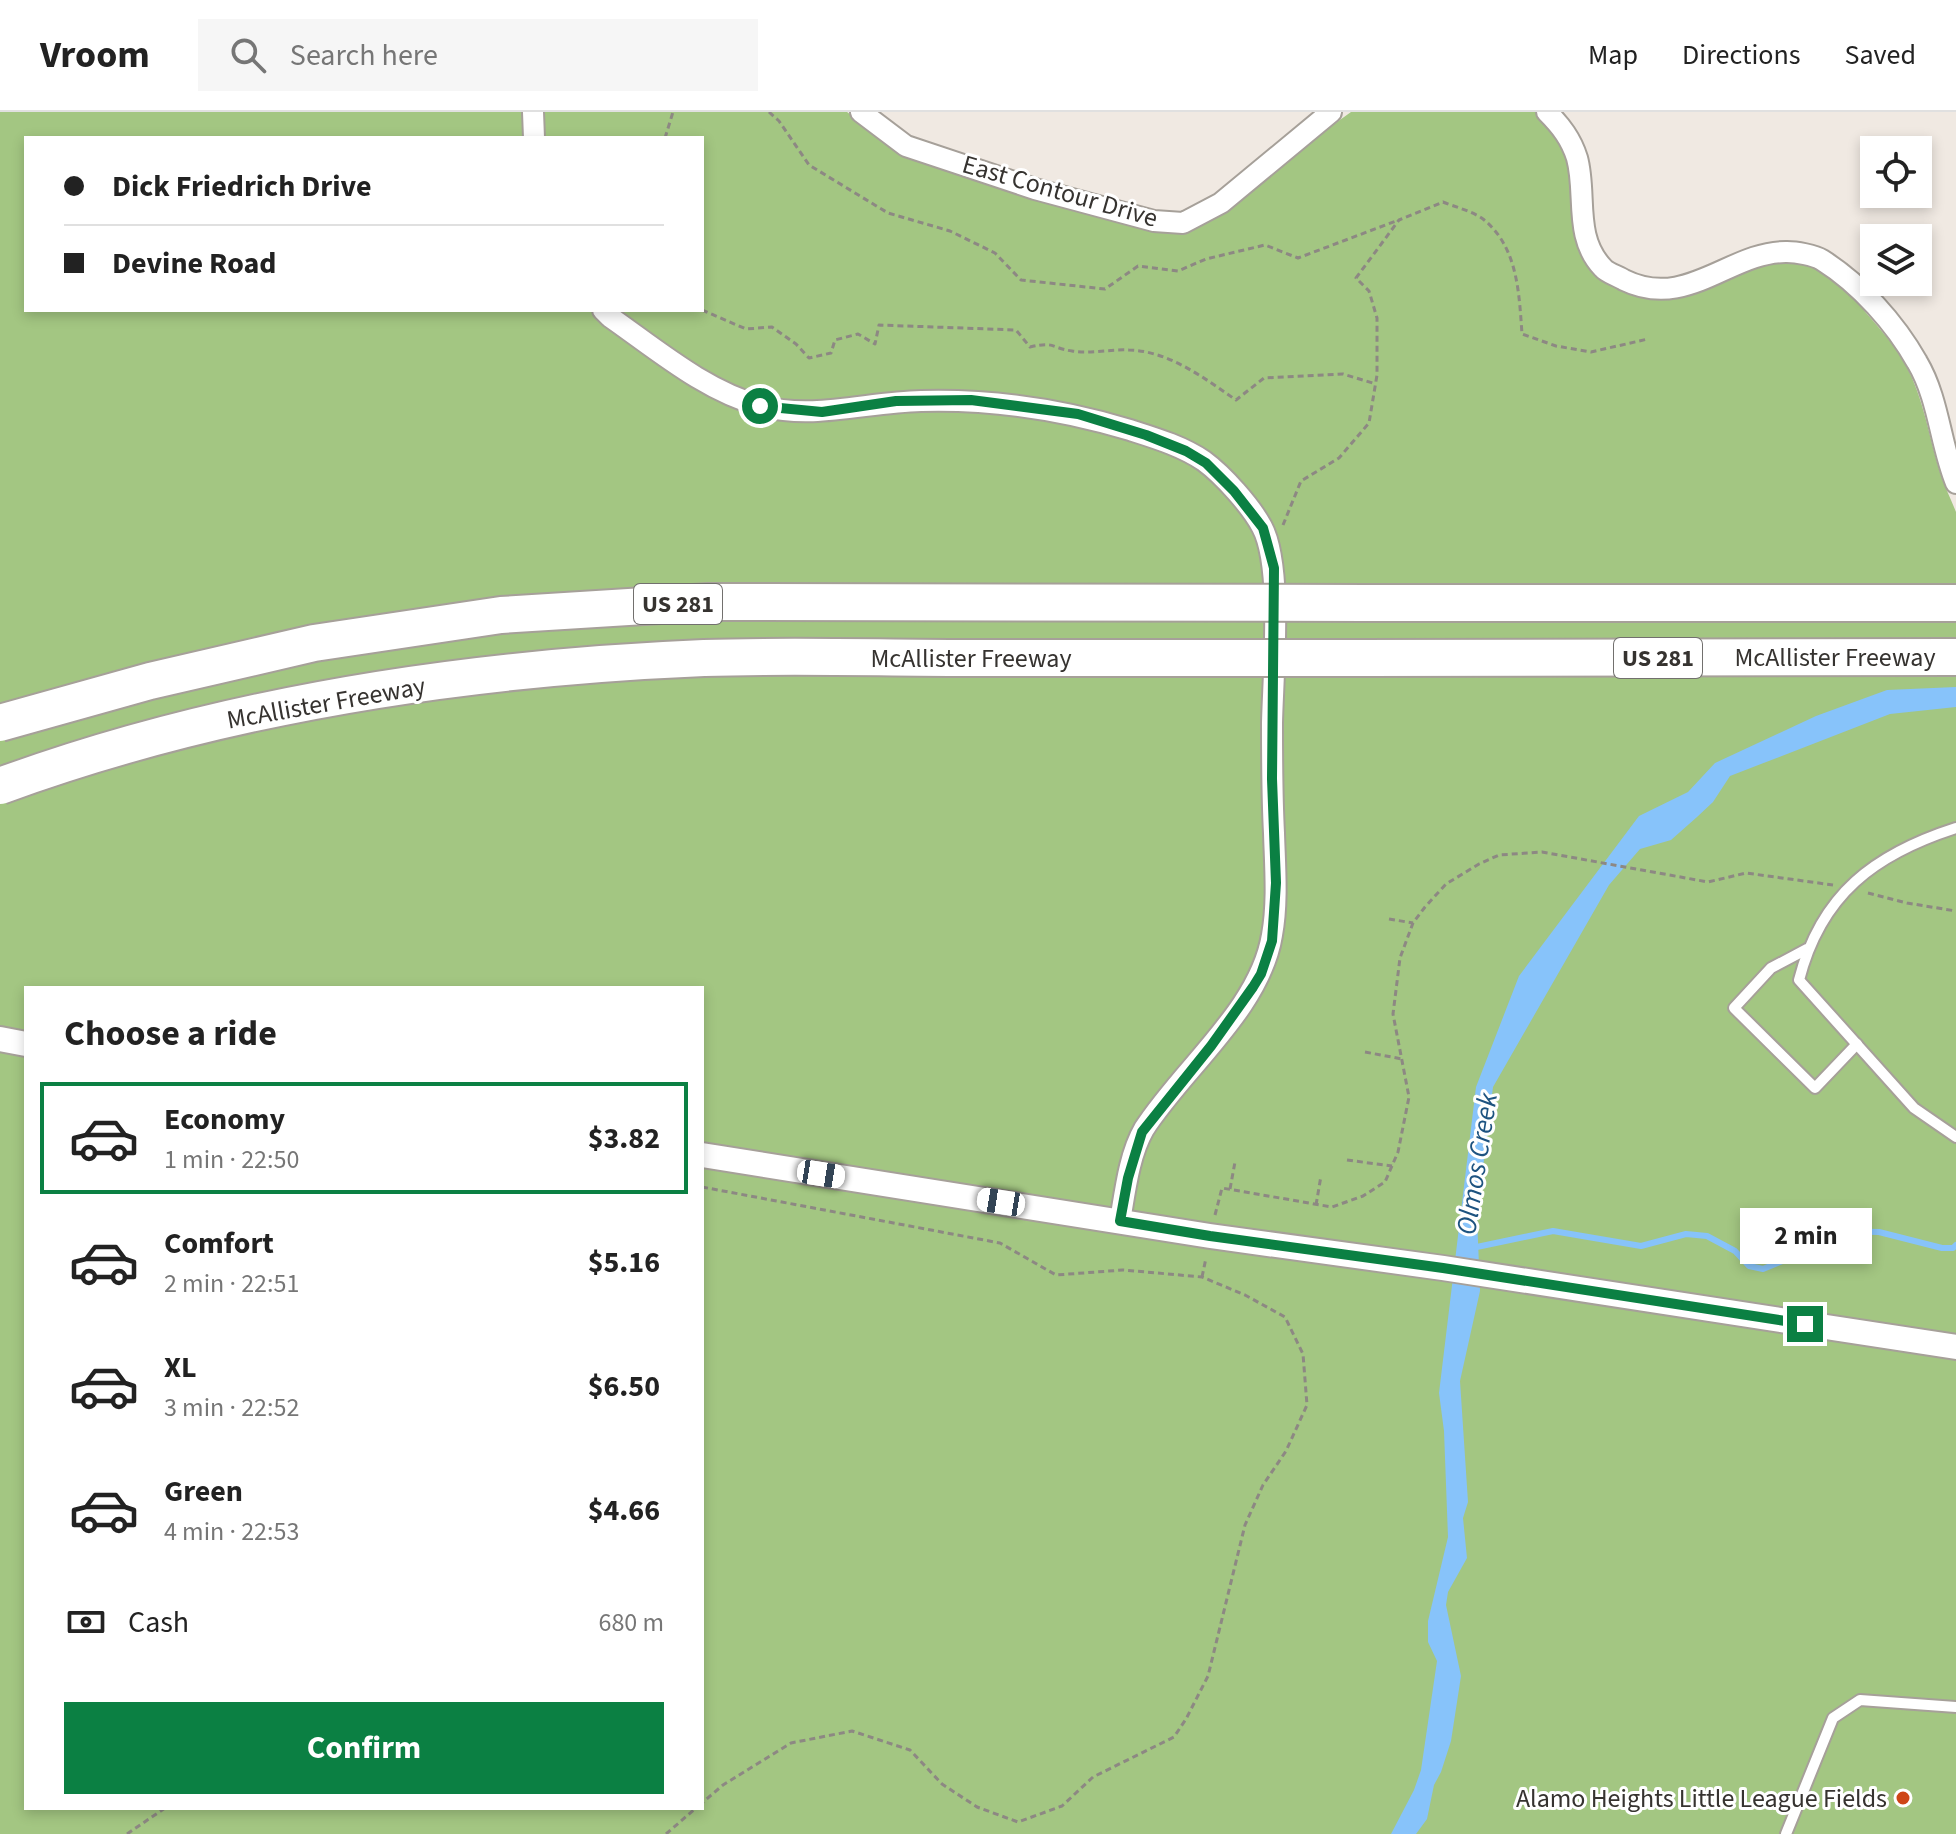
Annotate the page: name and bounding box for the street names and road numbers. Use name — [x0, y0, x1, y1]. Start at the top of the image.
street label: East Contour Drive — [958, 145, 1162, 237]
road number: US 281 — [634, 584, 722, 624]
road number: US 281 — [1614, 638, 1702, 678]
street label: McAllister Freeway — [1734, 639, 1936, 676]
street label: McAllister Freeway — [870, 640, 1072, 677]
street label: McAllister Freeway — [224, 667, 428, 739]

